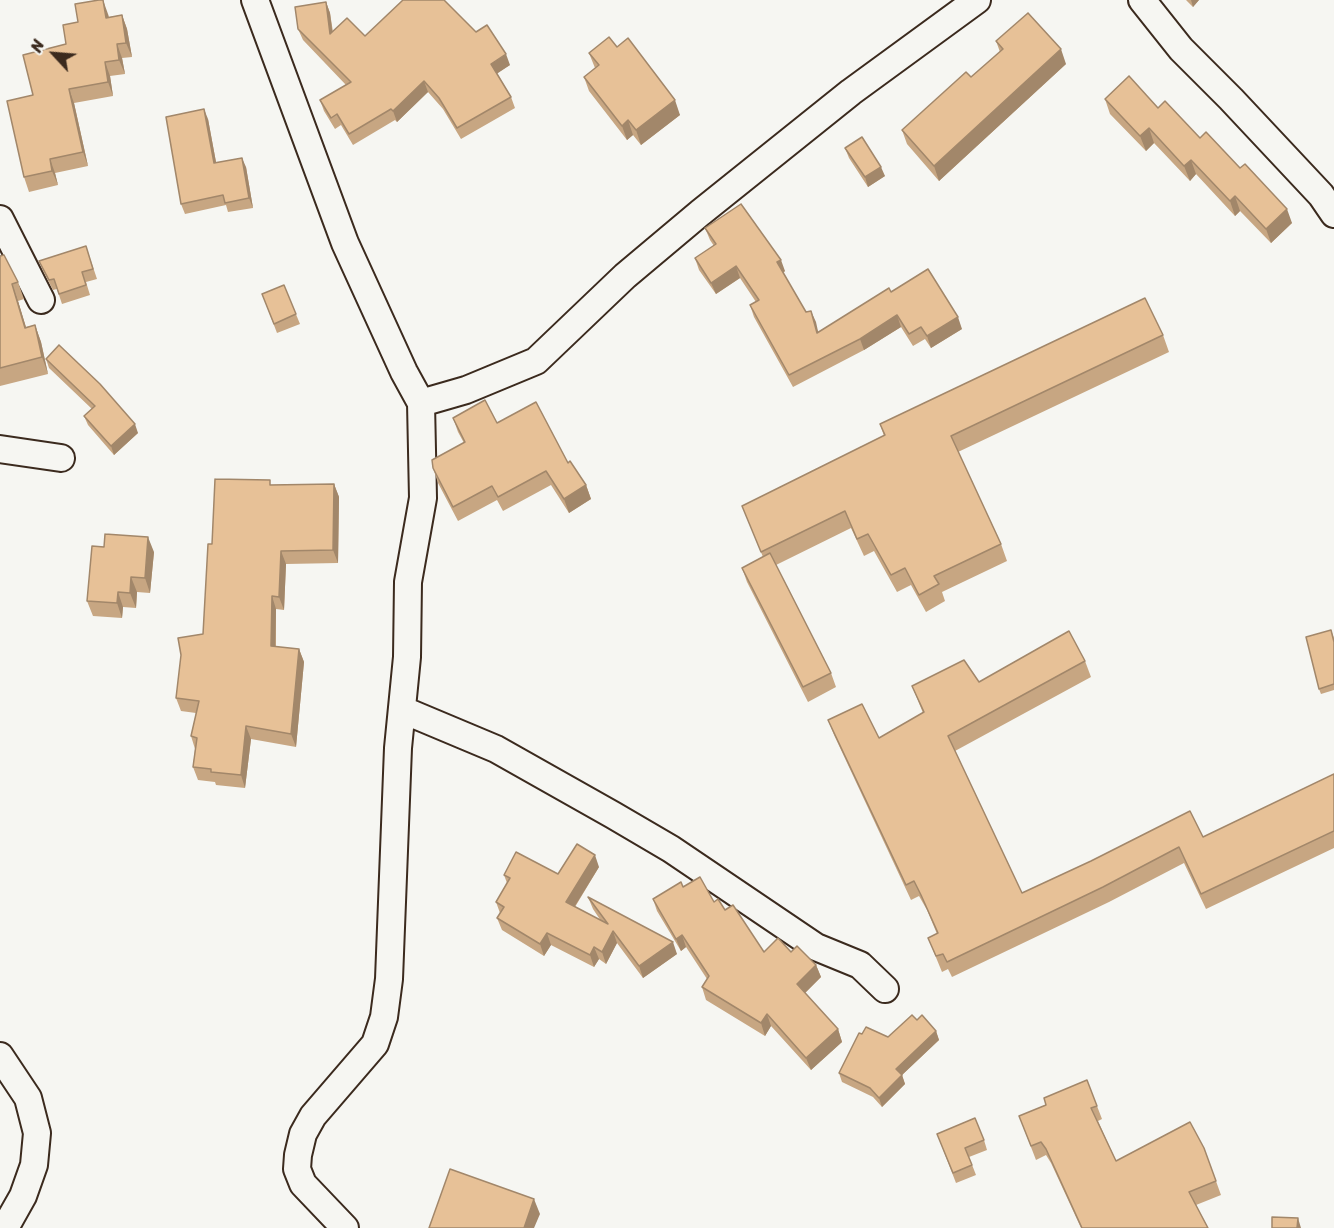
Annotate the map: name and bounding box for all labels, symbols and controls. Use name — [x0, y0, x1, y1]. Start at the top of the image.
north arrow — [24, 24, 84, 84]
text: N — [22, 35, 53, 57]

